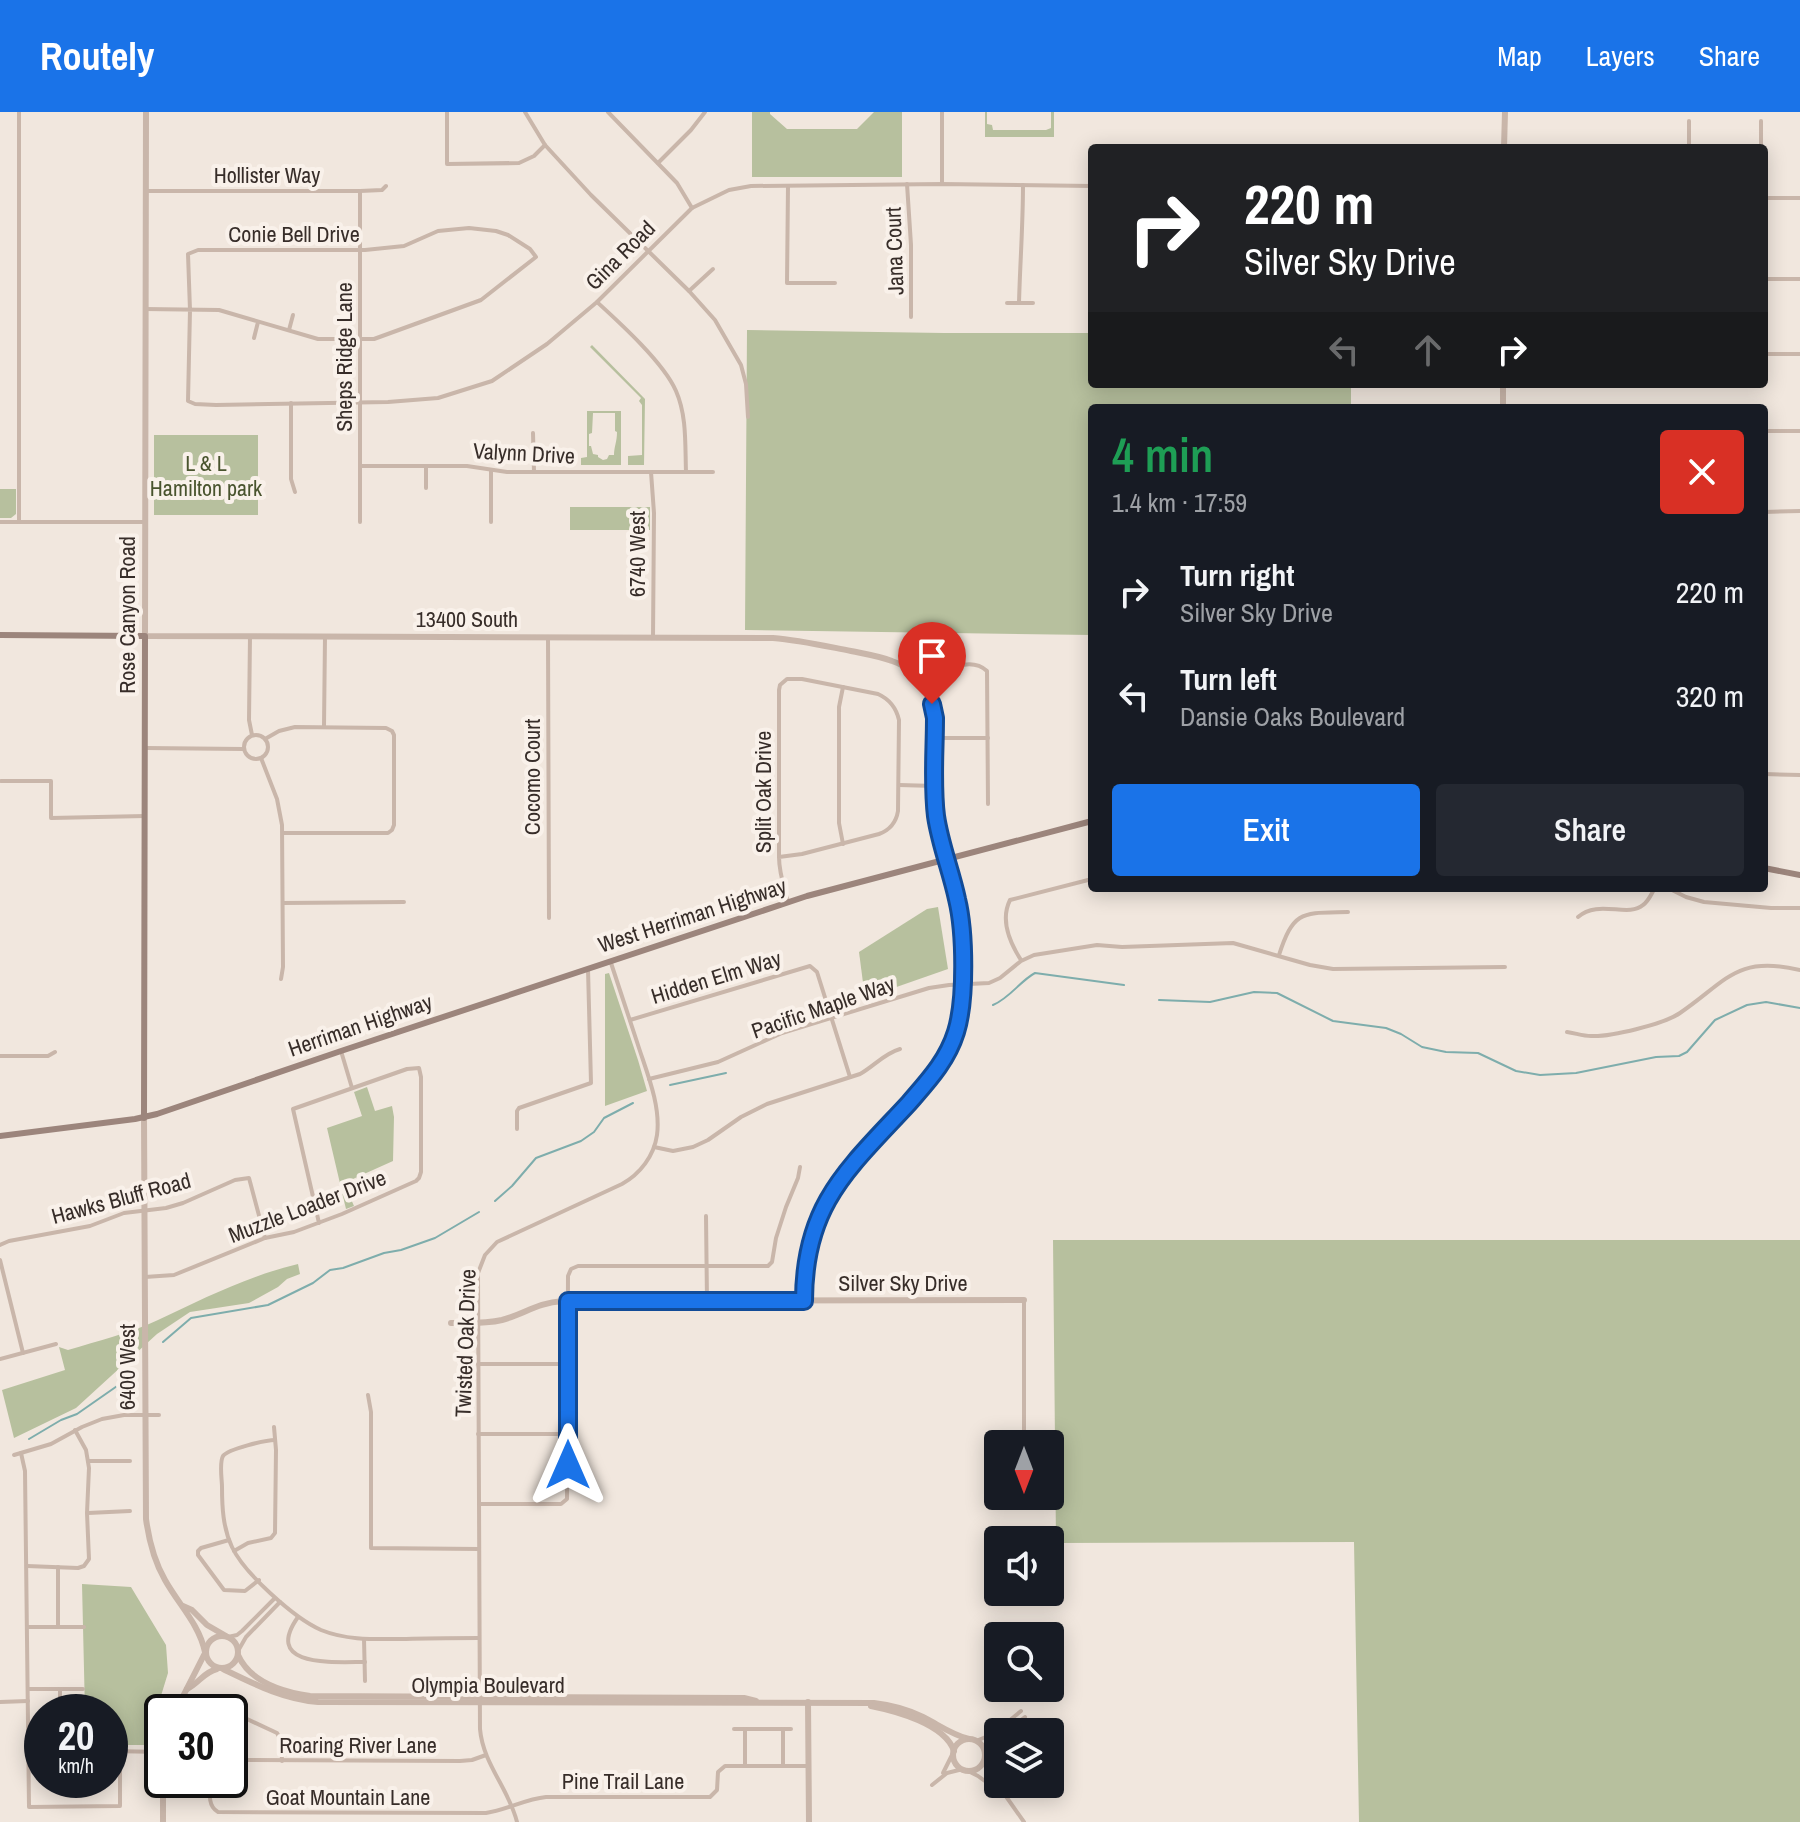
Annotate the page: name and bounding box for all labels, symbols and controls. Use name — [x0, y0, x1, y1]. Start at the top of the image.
text: Routely — [40, 31, 154, 82]
text: Map — [1497, 37, 1542, 75]
text: Layers — [1586, 37, 1655, 75]
text: Share — [1699, 37, 1760, 75]
street label: Hollister Way — [214, 160, 320, 190]
text: 220 m — [1244, 166, 1374, 241]
icon: right — [1112, 176, 1216, 280]
street label: Jana Court — [877, 206, 911, 296]
street label: Gina Road — [579, 214, 661, 296]
street label: Conie Bell Drive — [228, 219, 360, 249]
text: Silver Sky Drive — [1244, 238, 1456, 286]
street label: Sheps Ridge Lane — [329, 282, 359, 432]
icon: left — [1322, 328, 1366, 372]
icon: ahead — [1406, 328, 1450, 372]
icon: right — [1490, 328, 1534, 372]
text: 4 min — [1112, 422, 1213, 487]
button: close — [1660, 430, 1744, 514]
street label: Valynn Drive — [472, 435, 576, 471]
park label: L & L Hamilton park — [150, 448, 263, 503]
text: 1.4 km · 17:59 — [1112, 485, 1247, 520]
street label: 6740 West — [622, 511, 652, 597]
street label: Rose Canyon Road — [112, 536, 142, 694]
text: Turn right — [1180, 555, 1294, 595]
icon: right — [1112, 570, 1156, 614]
text: 220 m — [1676, 572, 1744, 612]
text: Silver Sky Drive — [1180, 595, 1333, 630]
street label: 13400 South — [416, 604, 518, 634]
pin — [898, 622, 966, 704]
icon: arrive — [910, 634, 954, 678]
text: Turn left — [1180, 659, 1277, 699]
icon: left — [1112, 674, 1156, 718]
text: 320 m — [1676, 676, 1744, 716]
text: Dansie Oaks Boulevard — [1180, 699, 1405, 734]
street label: Cocomo Court — [517, 719, 547, 835]
street label: Split Oak Drive — [748, 731, 778, 853]
button: Exit — [1112, 784, 1420, 876]
button: Share — [1436, 784, 1744, 876]
street label: West Herriman Highway — [594, 870, 790, 960]
street label: Hidden Elm Way — [647, 943, 785, 1011]
street label: Pacific Maple Way — [747, 968, 899, 1046]
street label: Herriman Highway — [284, 986, 436, 1064]
street label: Muzzle Loader Drive — [224, 1162, 390, 1250]
street label: Hawks Bluff Road — [48, 1165, 194, 1231]
street label: Twisted Oak Drive — [447, 1268, 483, 1418]
street label: Silver Sky Drive — [838, 1268, 968, 1298]
street label: 6400 West — [112, 1324, 142, 1410]
position arrow — [526, 1423, 610, 1507]
north arrow — [984, 1430, 1064, 1510]
map controls — [984, 1430, 1064, 1798]
button: sound — [984, 1526, 1064, 1606]
button: search — [984, 1622, 1064, 1702]
street label: Olympia Boulevard — [411, 1670, 565, 1700]
speed limit sign: 30 — [144, 1694, 248, 1798]
text: 20 — [58, 1709, 94, 1762]
button: layers — [984, 1718, 1064, 1798]
street label: Roaring River Lane — [279, 1730, 437, 1760]
text: km/h — [58, 1752, 94, 1779]
street label: Pine Trail Lane — [562, 1766, 684, 1796]
street label: Goat Mountain Lane — [266, 1782, 430, 1812]

